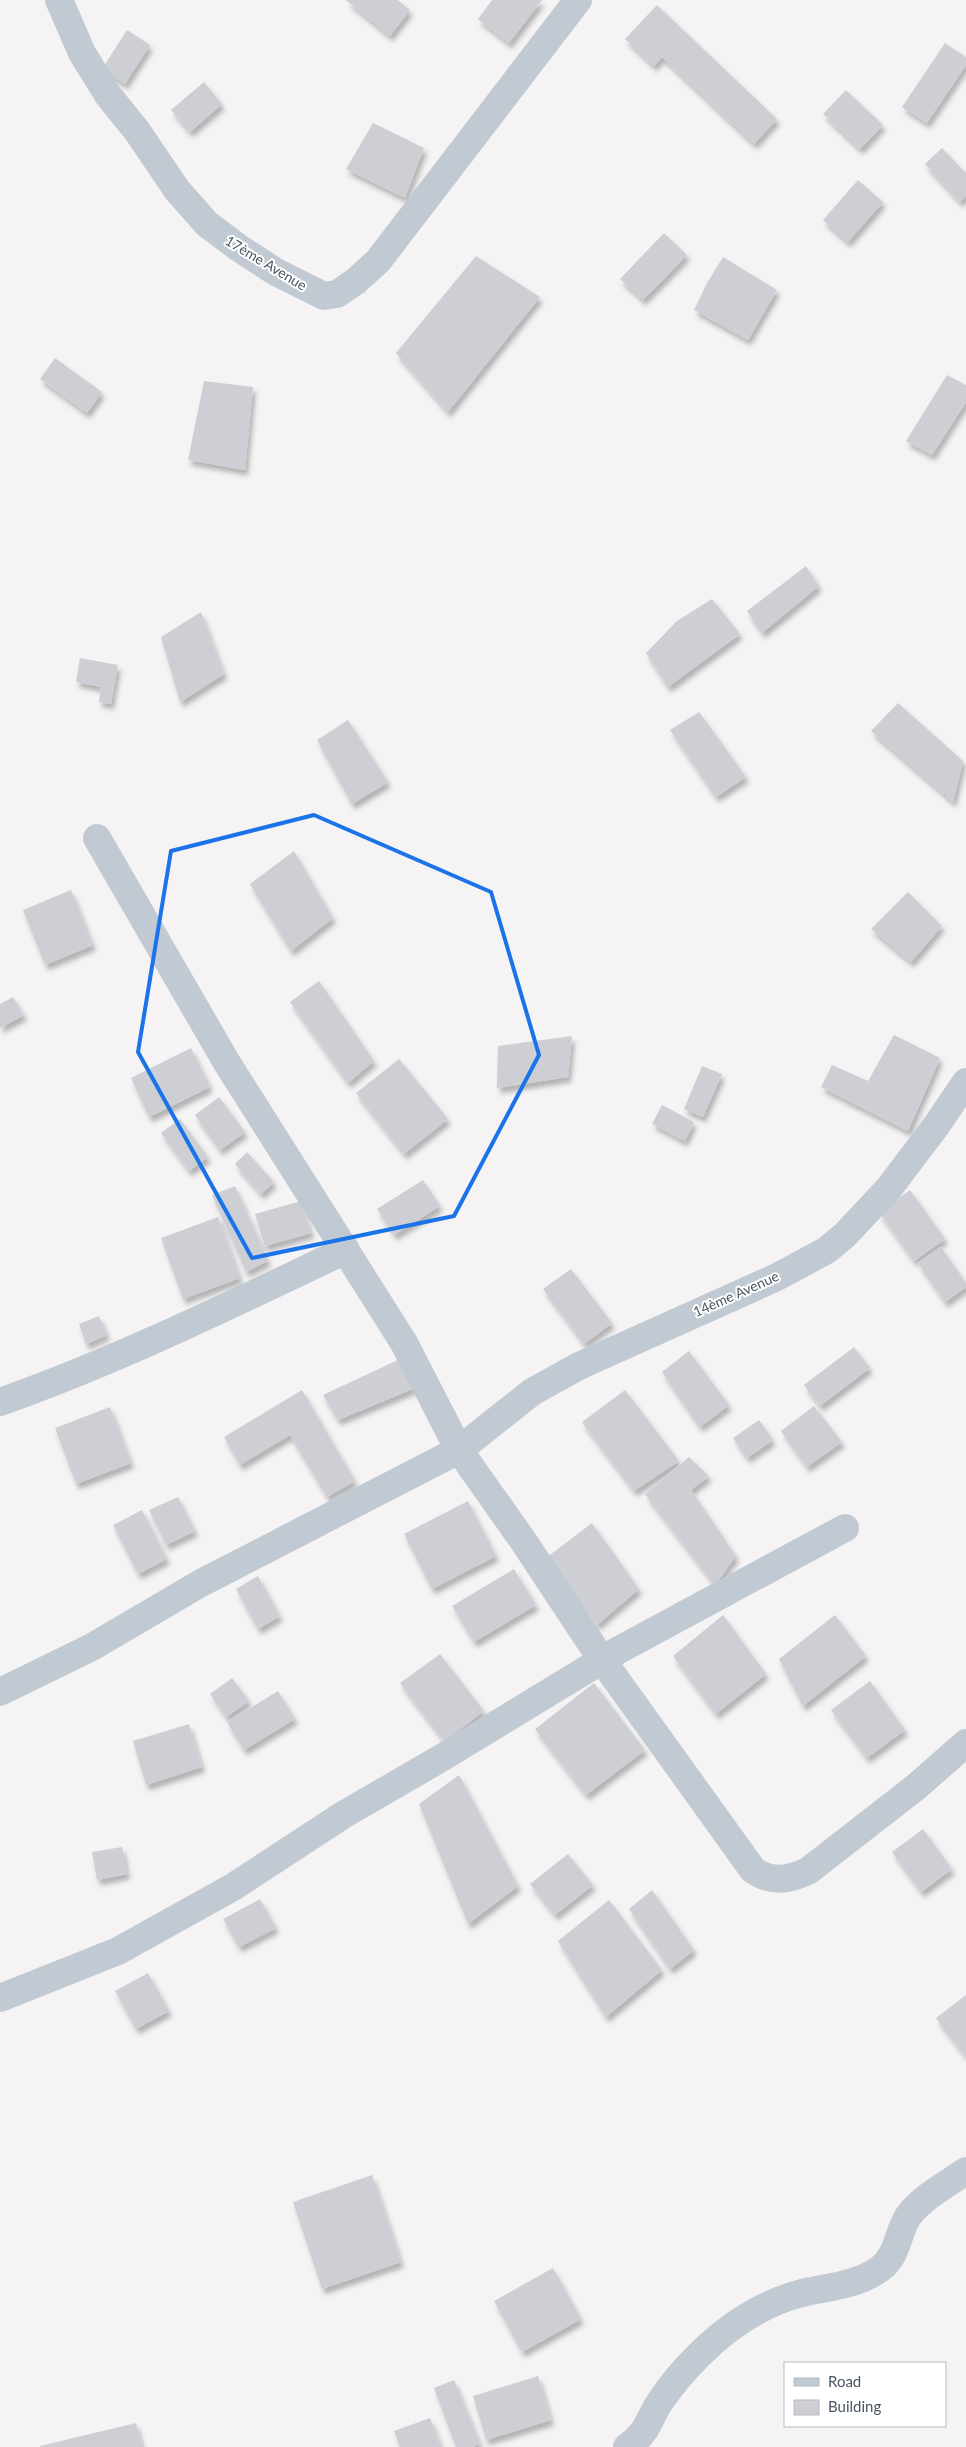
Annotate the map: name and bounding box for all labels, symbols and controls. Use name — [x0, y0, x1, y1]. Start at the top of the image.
street label: 17ème Avenue — [222, 232, 310, 294]
street label: 14ème Avenue — [690, 1267, 781, 1320]
legend — [784, 2362, 946, 2427]
text: Road — [828, 2372, 861, 2390]
text: Building — [828, 2397, 881, 2415]

